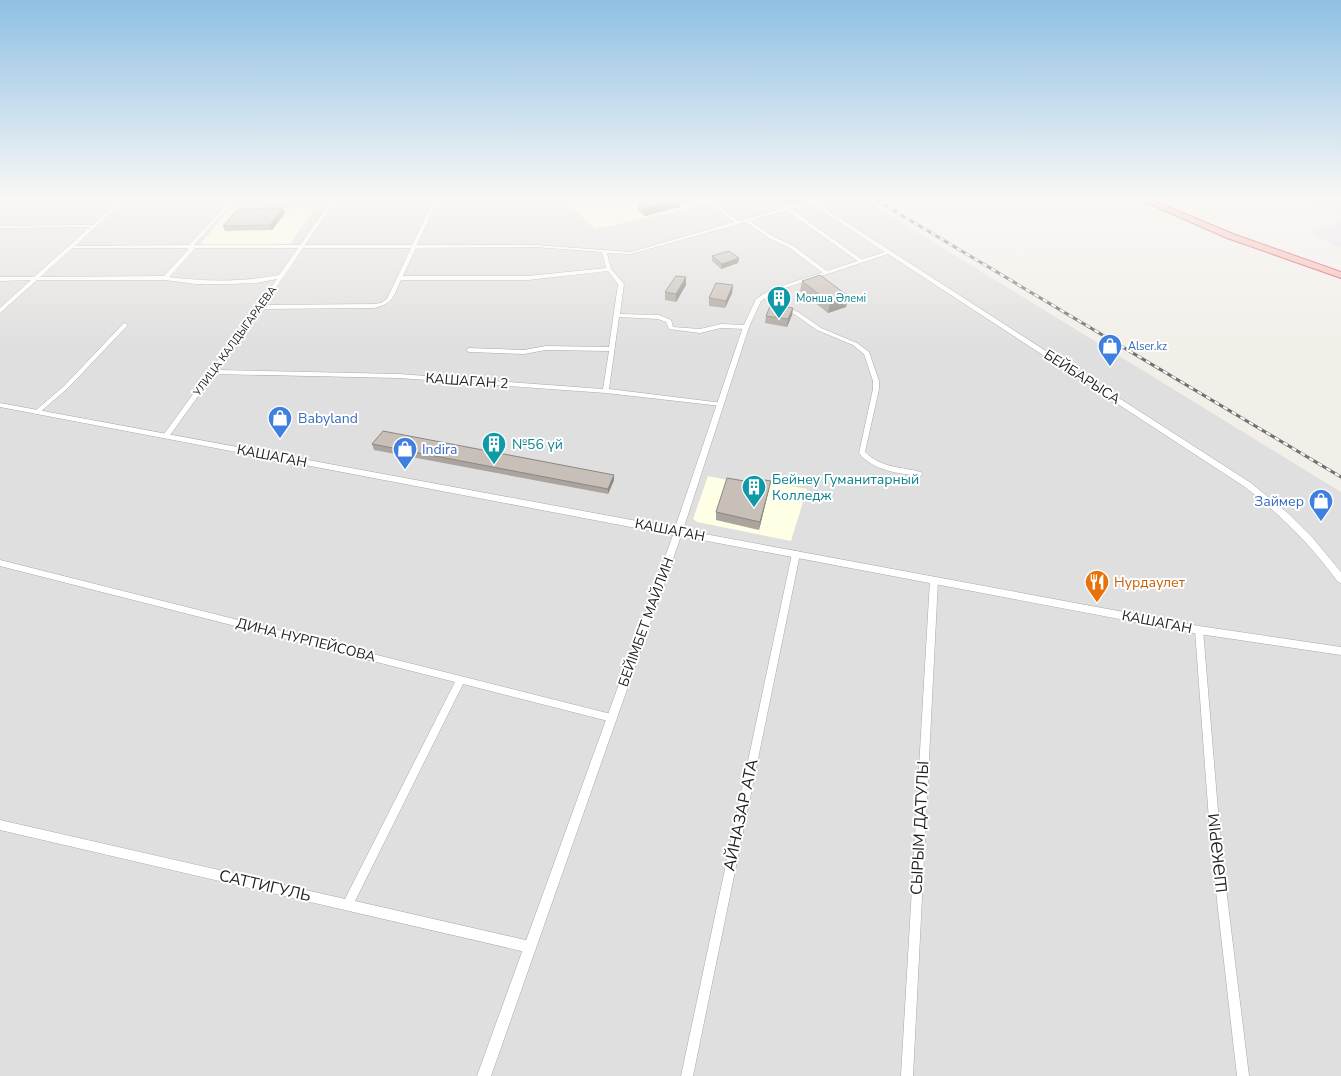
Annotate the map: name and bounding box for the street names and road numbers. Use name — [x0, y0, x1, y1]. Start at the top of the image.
street label: УЛИЦА КАЛДЫГАРАЕВА — [189, 283, 280, 400]
street label: БЕЙБАРЫСА — [1040, 345, 1124, 409]
street label: КАШАГАН 2 — [425, 369, 509, 393]
street label: КАШАГАН — [235, 440, 309, 472]
street label: КАШАГАН — [633, 514, 707, 546]
street label: БЕЙІМБЕТ МАЙЛИН — [614, 555, 678, 689]
street label: КАШАГАН — [1120, 606, 1194, 638]
street label: ДИНА НУРПЕЙСОВА — [234, 613, 378, 667]
street label: АЙНАЗАР АТА — [718, 757, 764, 873]
street label: СЫРЫМ ДАТУЛЫ — [906, 760, 934, 896]
street label: ШӘКӘРІМ — [1203, 812, 1233, 894]
street label: САТТИГУЛЬ — [217, 865, 313, 907]

